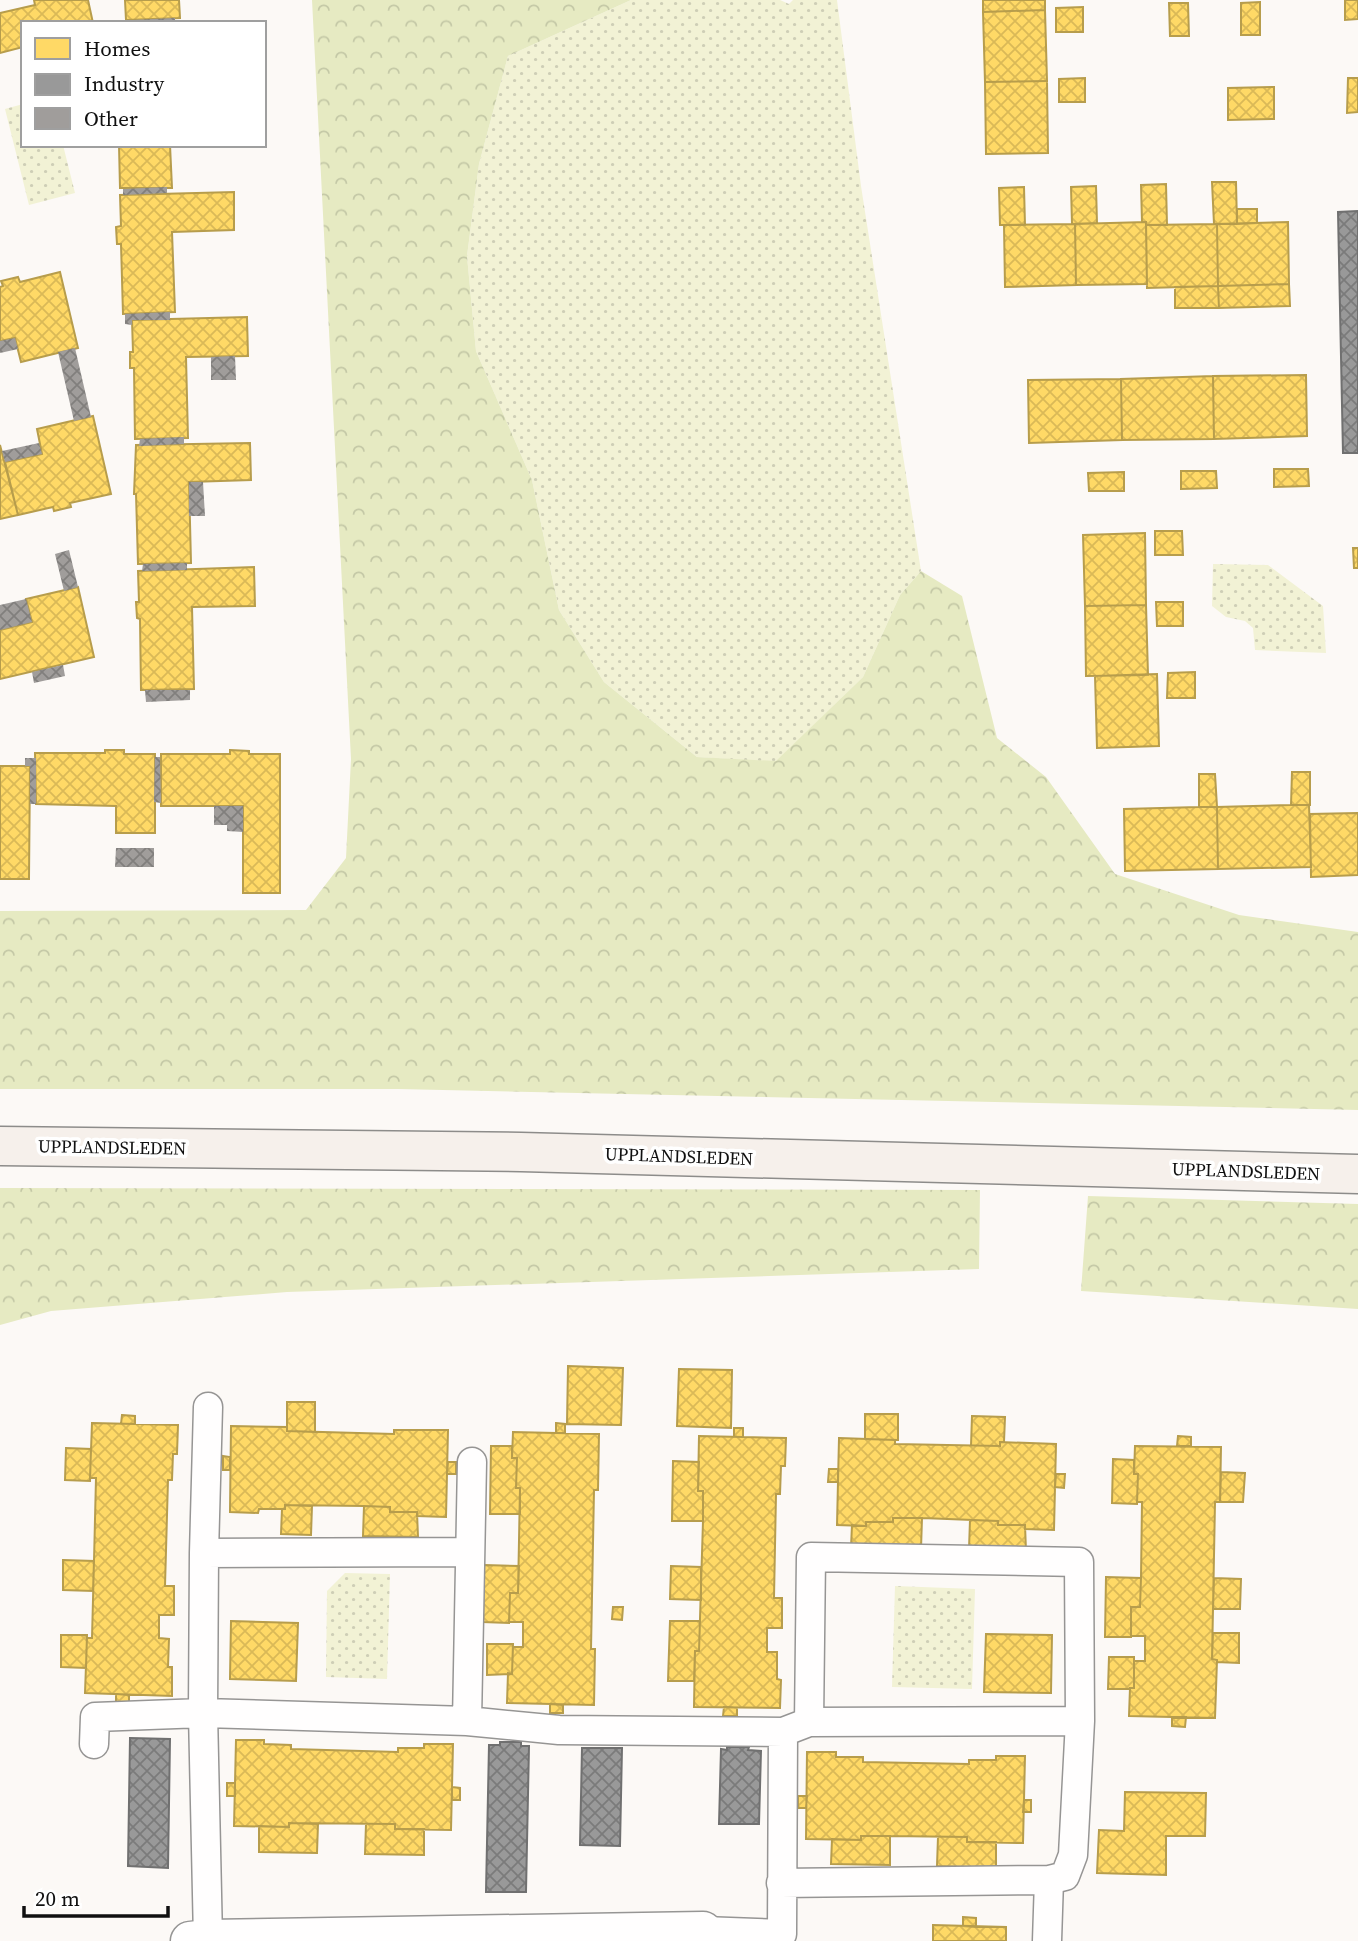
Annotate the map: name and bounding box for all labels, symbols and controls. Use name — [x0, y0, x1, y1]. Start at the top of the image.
legend — [21, 21, 266, 147]
text: Homes — [84, 34, 150, 63]
text: Industry — [84, 69, 164, 98]
text: Other — [84, 104, 138, 133]
street label: UPPLANDSLEDEN — [38, 1133, 186, 1161]
street label: UPPLANDSLEDEN — [604, 1141, 754, 1171]
street label: UPPLANDSLEDEN — [1171, 1156, 1321, 1186]
scale bar — [24, 1874, 168, 1918]
text: 20 m — [35, 1884, 80, 1913]

